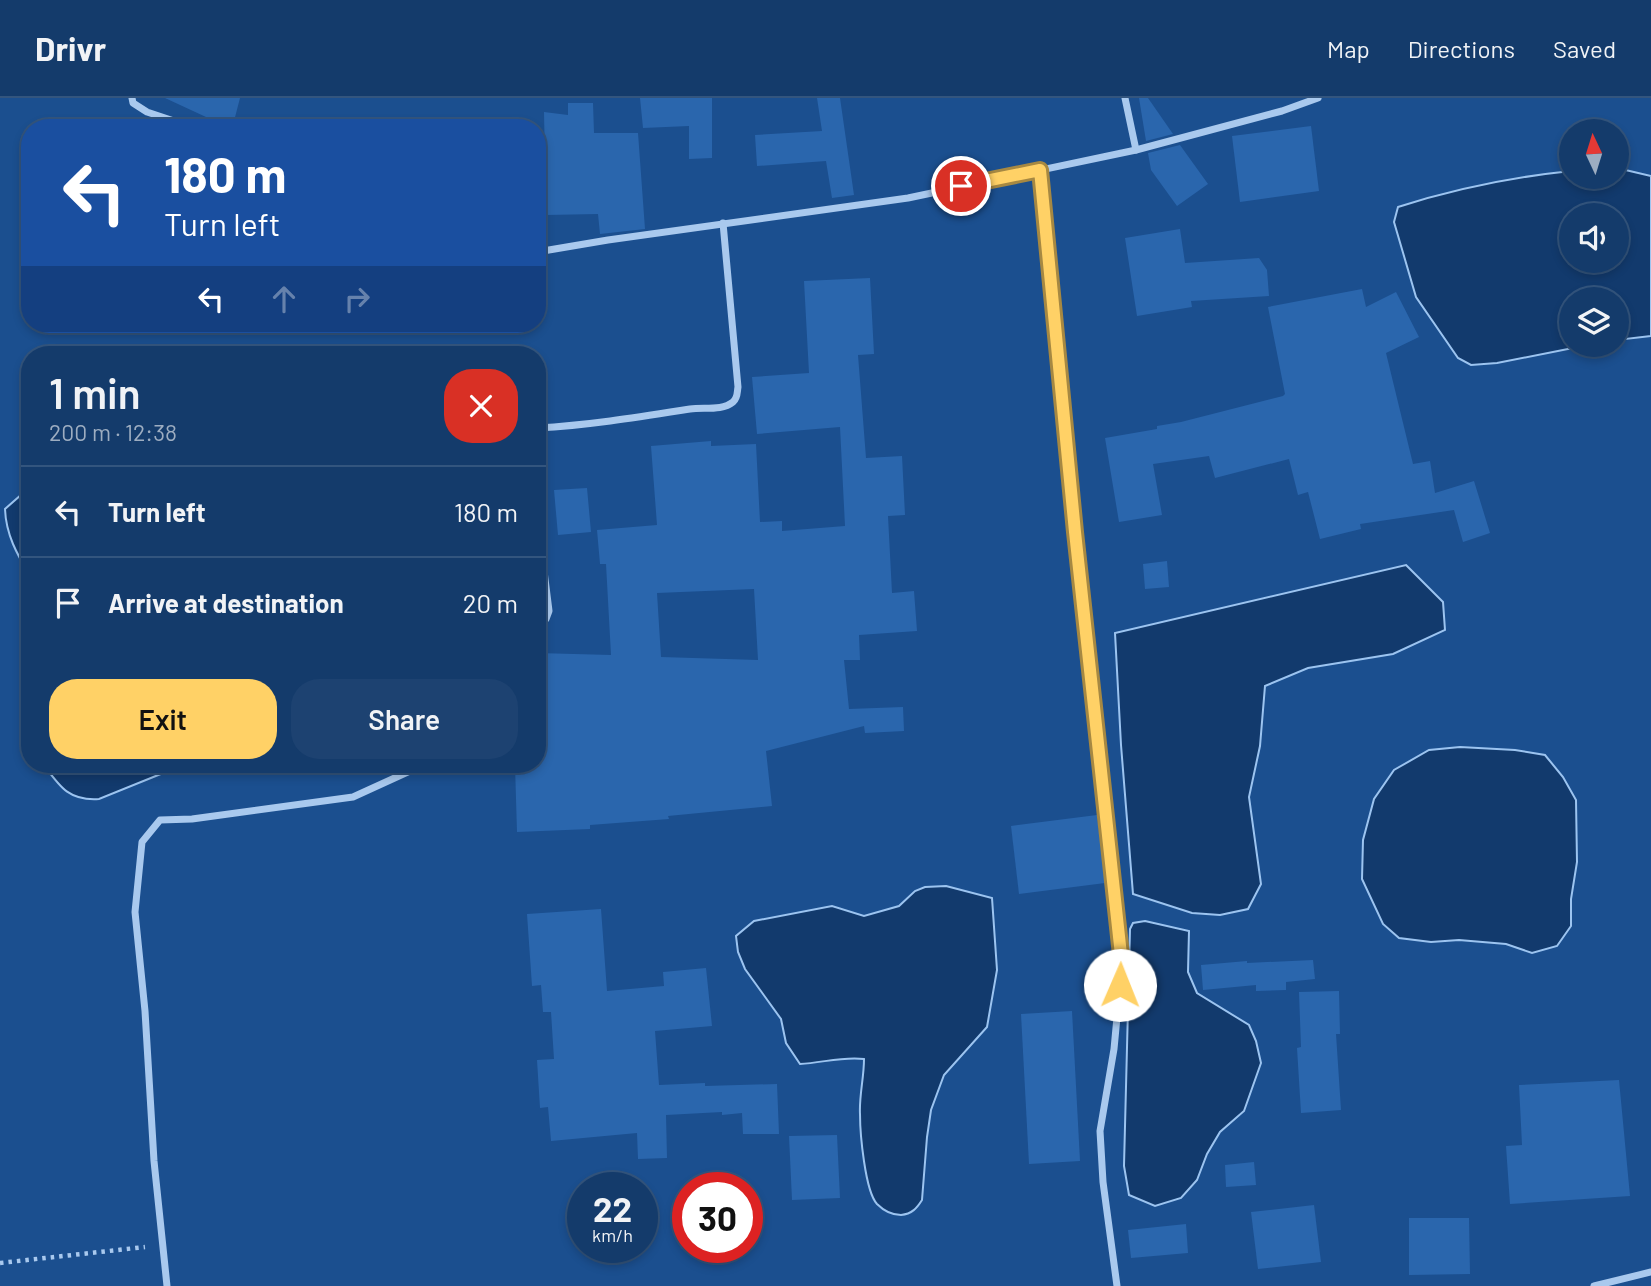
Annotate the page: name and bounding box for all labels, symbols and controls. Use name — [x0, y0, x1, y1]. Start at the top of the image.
text: Drivr — [35, 28, 106, 68]
text: Map — [1327, 34, 1370, 63]
text: Directions — [1408, 34, 1515, 63]
text: Saved — [1553, 34, 1616, 63]
north arrow — [1559, 119, 1629, 189]
map controls — [1559, 119, 1629, 357]
text: 180 m — [164, 144, 287, 203]
icon: left — [49, 147, 140, 238]
pin — [931, 156, 991, 216]
icon: arrive — [942, 167, 980, 205]
button: sound — [1559, 203, 1629, 273]
text: Turn left — [164, 204, 281, 242]
icon: left — [192, 280, 230, 318]
icon: ahead — [265, 280, 303, 318]
icon: right — [338, 280, 376, 318]
button: layers — [1559, 287, 1629, 357]
text: 1 min — [49, 367, 141, 417]
button: close — [444, 369, 518, 443]
text: 200 m · 12:38 — [49, 418, 177, 446]
icon: left — [49, 493, 87, 531]
text: Turn left — [108, 496, 206, 527]
text: 180 m — [454, 496, 518, 527]
icon: arrive — [49, 584, 87, 622]
text: Arrive at destination — [108, 587, 344, 618]
text: 20 m — [463, 587, 518, 618]
button: Exit — [49, 679, 277, 759]
button: Share — [291, 679, 518, 759]
position arrow — [1083, 948, 1157, 1022]
speed limit sign: 30 — [672, 1172, 763, 1263]
text: 22 — [593, 1187, 632, 1229]
text: km/h — [592, 1224, 633, 1246]

